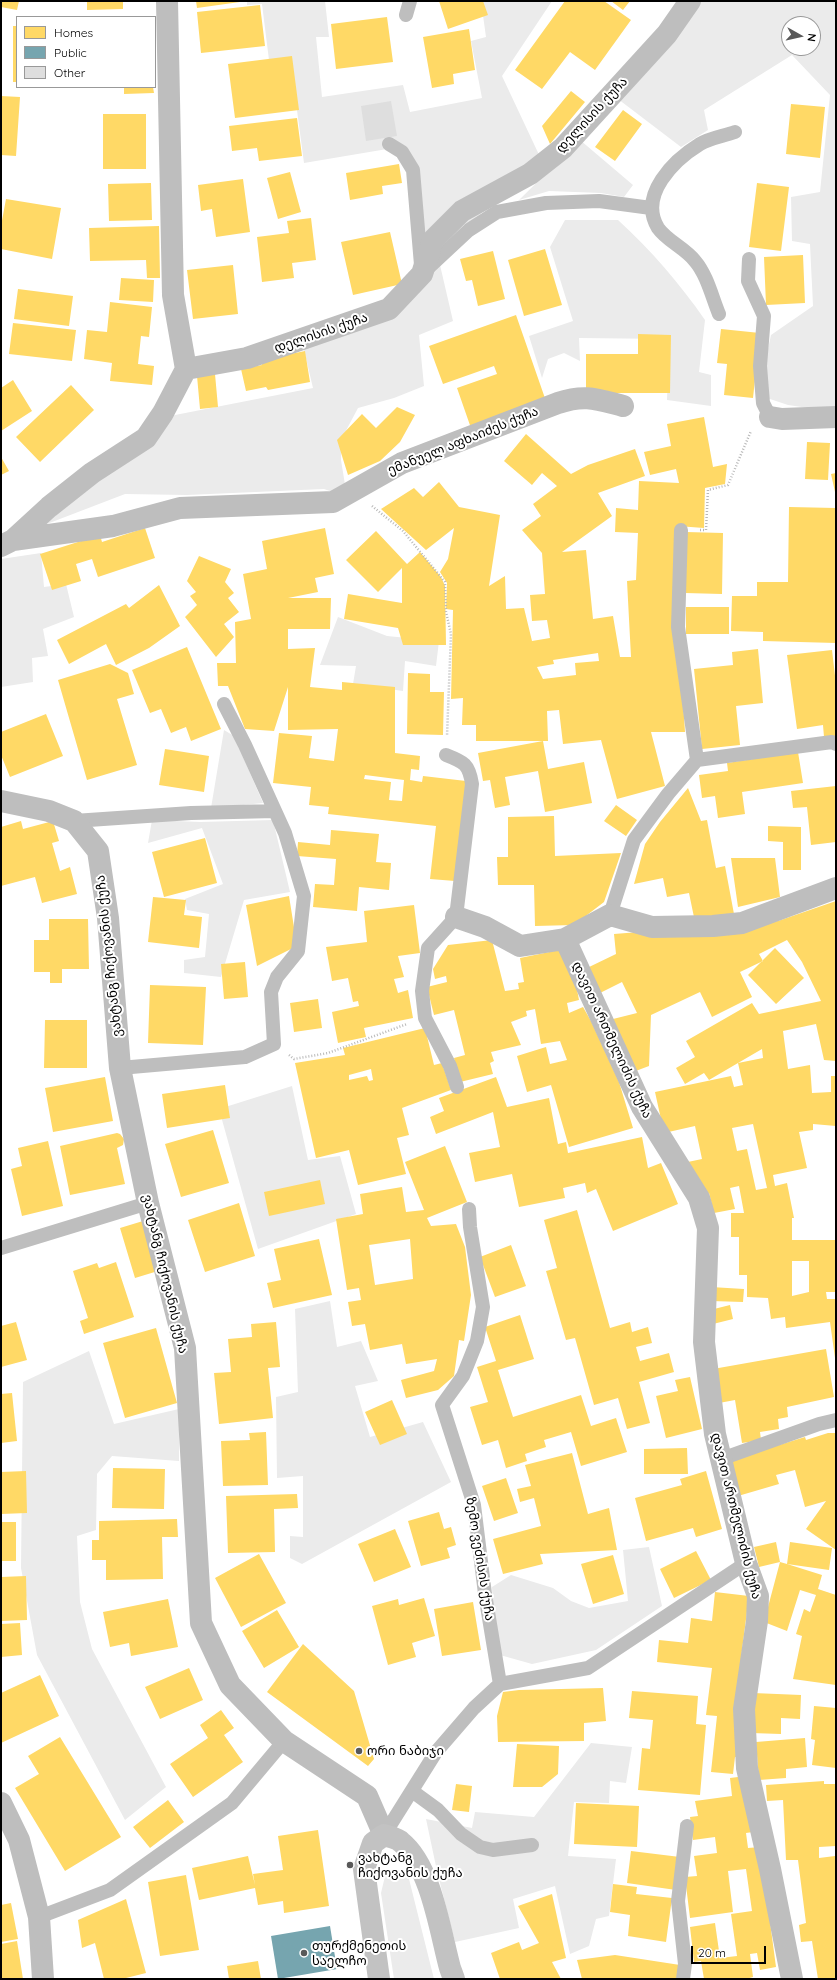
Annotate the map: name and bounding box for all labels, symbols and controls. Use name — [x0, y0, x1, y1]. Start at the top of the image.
legend — [16, 16, 156, 88]
north arrow — [781, 16, 821, 56]
text: Homes — [54, 25, 93, 40]
text: N — [804, 33, 819, 43]
text: Public — [54, 45, 87, 60]
text: Other — [54, 65, 85, 80]
street label: დელისის ქუჩა — [553, 74, 631, 156]
street label: დელისის ქუჩა — [272, 310, 370, 356]
street label: ემანუელ აფხაიძეს ქუჩა — [385, 404, 541, 478]
street label: ვახტანგ ჩიქოვანის ქუჩა — [93, 874, 125, 1038]
street label: დავით ართმელიძის ქუჩა — [569, 959, 655, 1121]
street label: ვახტანგ ჩიქოვანის ქუჩა — [139, 1193, 191, 1355]
street label: დავით ართმელიძის ქუჩა — [708, 1431, 764, 1601]
street label: ზემო ვეძისის ქუჩა — [463, 1496, 497, 1622]
place label: ორი ნაბიჯი — [367, 1743, 444, 1759]
marker: ორი ნაბიჯი — [354, 1746, 364, 1756]
place label: ვახტანგ ჩიქოვანის ქუჩა — [358, 1850, 463, 1881]
marker: ვახტანგ ჩიქოვანის ქუჩა — [345, 1860, 355, 1870]
place label: თურქმენეთის საელჩო — [312, 1938, 406, 1969]
scale bar — [693, 1938, 768, 1964]
text: 20 m — [698, 1945, 726, 1960]
marker: თურქმენეთის საელჩო — [299, 1948, 309, 1958]

